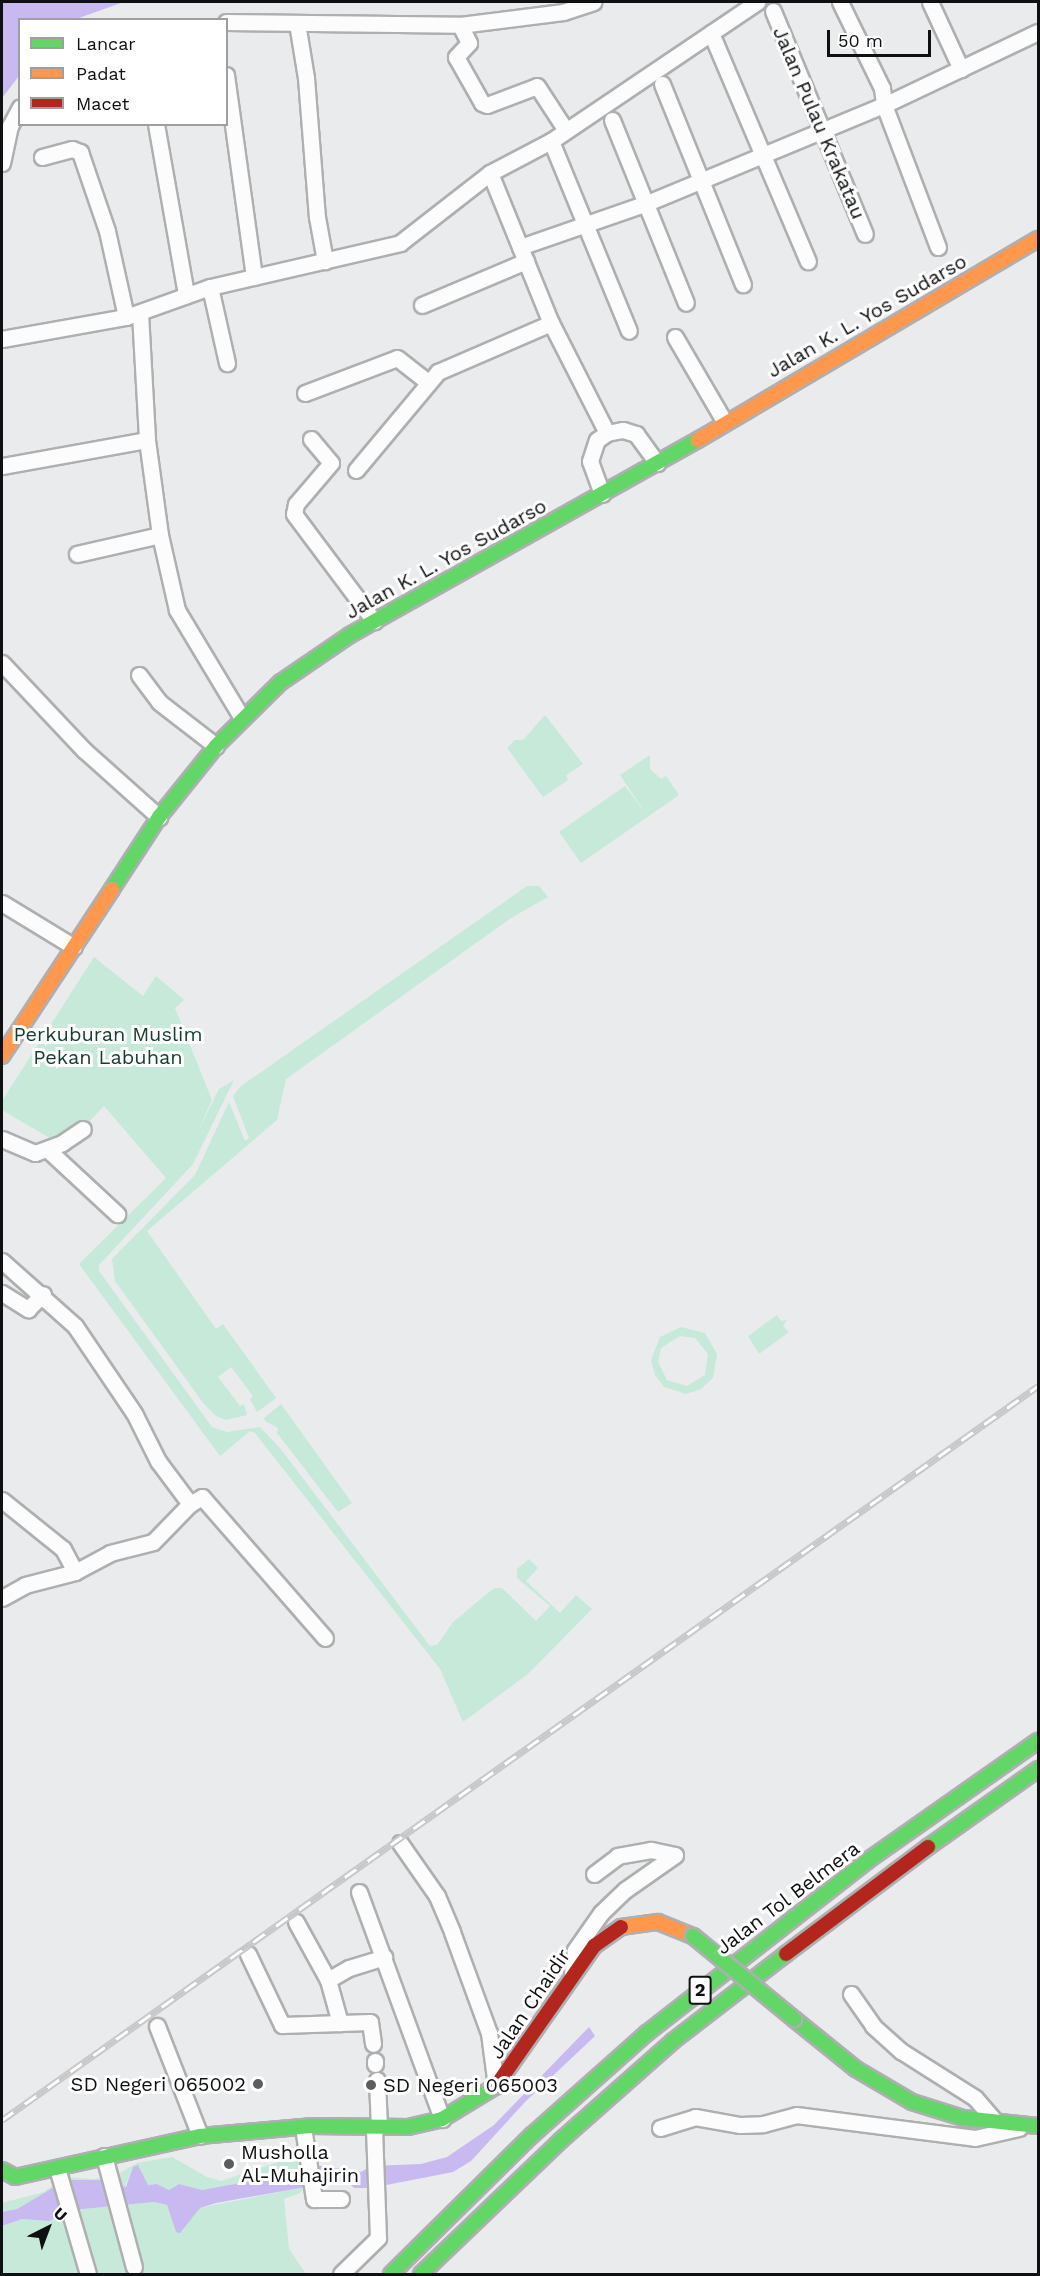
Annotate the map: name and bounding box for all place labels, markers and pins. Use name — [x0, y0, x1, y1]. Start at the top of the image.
place label: SD Negeri 065002 — [71, 2072, 246, 2096]
place label: SD Negeri 065003 — [383, 2073, 558, 2097]
marker: SD Negeri 065002 — [251, 2077, 265, 2091]
marker: SD Negeri 065003 — [364, 2078, 378, 2092]
place label: Musholla Al-Muhajirin — [241, 2140, 359, 2187]
marker: Musholla Al-Muhajirin — [222, 2157, 236, 2171]

